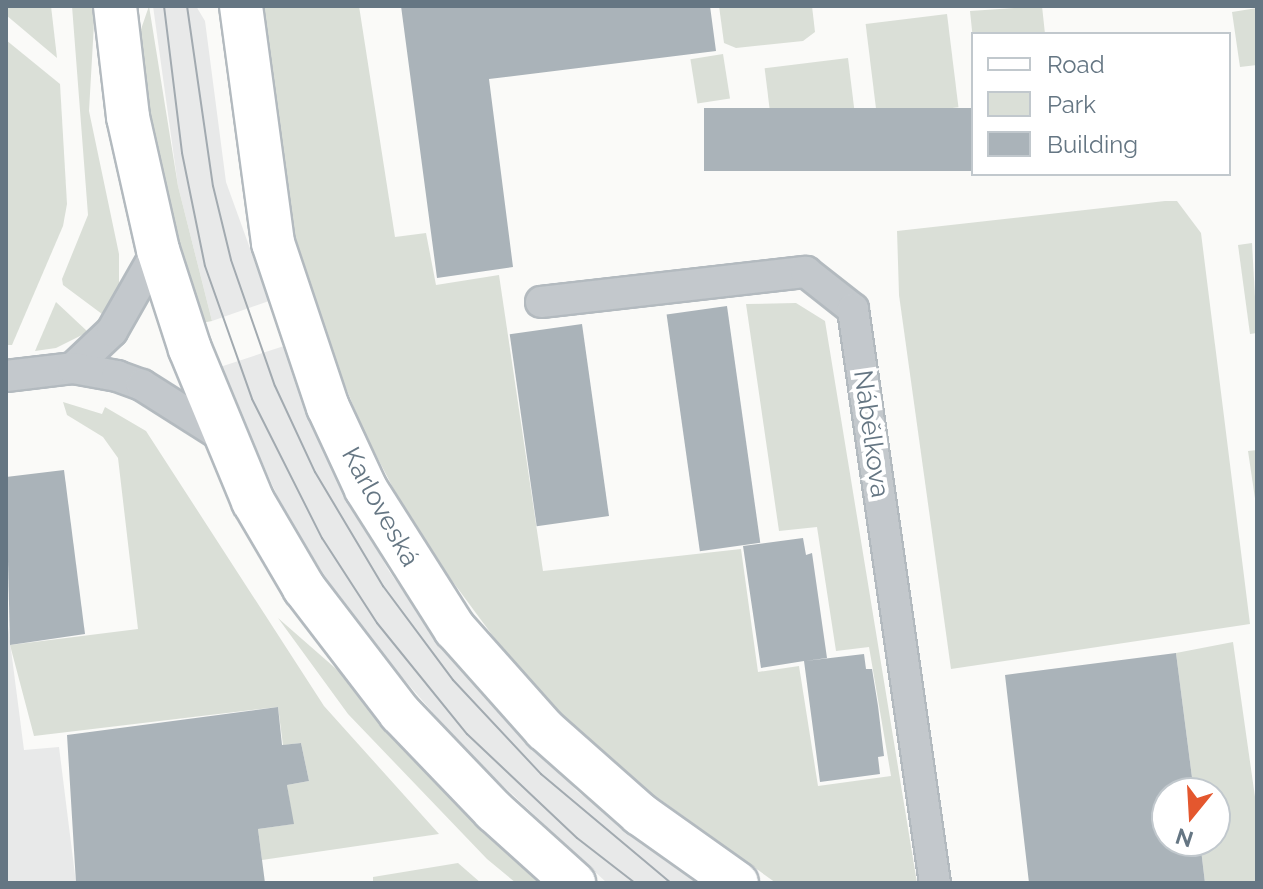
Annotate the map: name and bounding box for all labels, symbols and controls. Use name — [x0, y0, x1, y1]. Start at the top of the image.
legend — [971, 32, 1231, 176]
text: Road — [1047, 50, 1105, 79]
text: Park — [1047, 90, 1096, 119]
text: Building — [1047, 130, 1138, 159]
street label: Nábělkova — [847, 368, 895, 500]
street label: Karloveská — [335, 442, 425, 572]
north arrow — [1151, 777, 1231, 857]
text: N — [1172, 823, 1196, 853]

